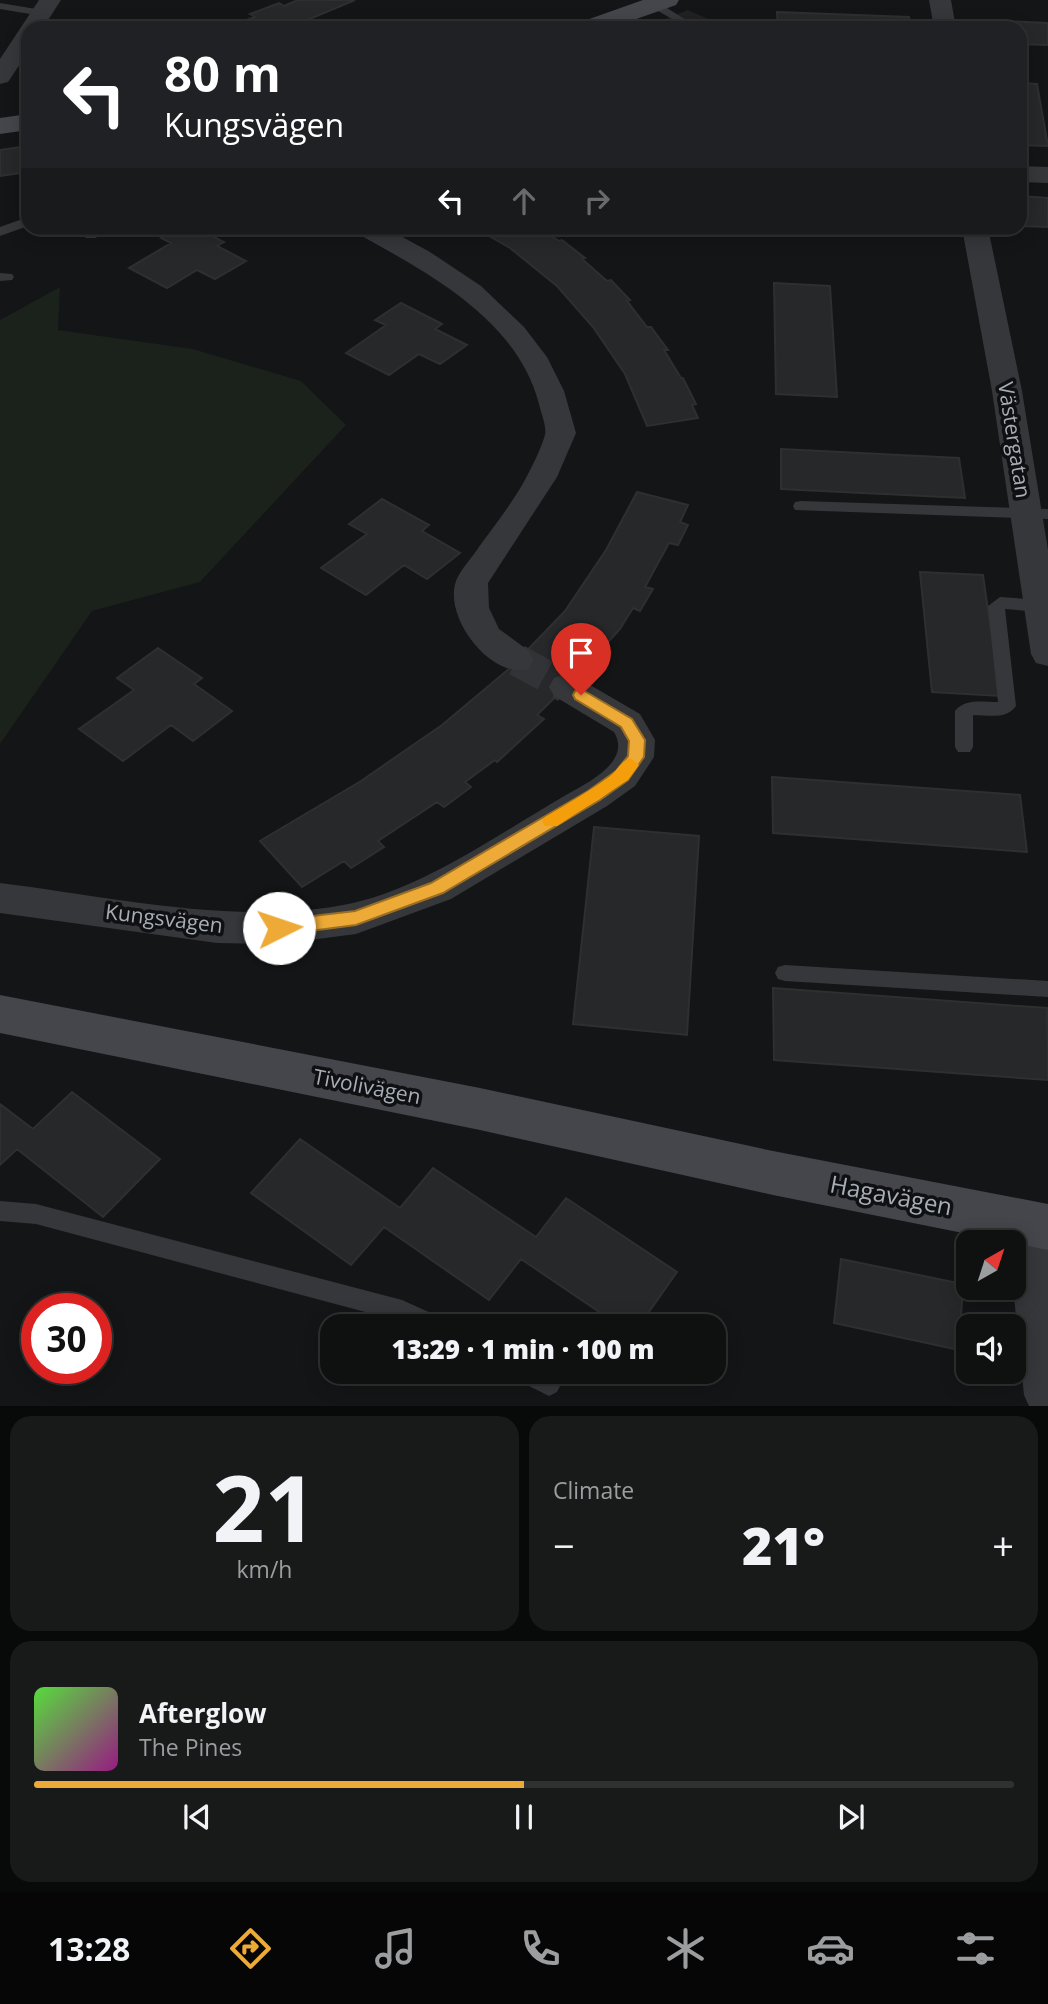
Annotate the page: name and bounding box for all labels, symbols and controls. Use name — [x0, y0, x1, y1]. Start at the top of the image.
text: 80 m — [164, 40, 281, 106]
icon: left — [49, 49, 140, 140]
text: Kungsvägen — [164, 103, 344, 146]
icon: left — [432, 182, 470, 220]
icon: ahead — [505, 182, 543, 220]
icon: right — [578, 182, 616, 220]
street label: Västergatan — [992, 380, 1038, 500]
pin — [551, 623, 611, 695]
icon: arrive — [562, 634, 600, 672]
position arrow — [242, 891, 316, 965]
street label: Kungsvägen — [104, 897, 225, 939]
street label: Tivolivägen — [311, 1062, 423, 1110]
street label: Hagavägen — [827, 1167, 955, 1223]
north arrow — [956, 1230, 1026, 1300]
map controls — [956, 1230, 1026, 1384]
speed limit sign: 30 — [21, 1293, 112, 1384]
button: sound — [956, 1314, 1026, 1384]
text: 13:29 · 1 min · 100 m — [392, 1331, 654, 1367]
text: 21 — [212, 1445, 317, 1569]
text: Climate — [553, 1474, 634, 1506]
text: 21° — [742, 1509, 825, 1580]
text: − — [553, 1519, 575, 1571]
text: + — [992, 1519, 1014, 1571]
text: km/h — [237, 1553, 292, 1585]
text: Afterglow — [139, 1695, 266, 1731]
text: The Pines — [139, 1731, 242, 1763]
icon: previous — [178, 1798, 216, 1836]
icon: pause — [505, 1798, 543, 1836]
icon: next — [832, 1798, 870, 1836]
icon: directions — [226, 1924, 275, 1973]
icon: music — [371, 1924, 420, 1973]
icon: phone — [516, 1924, 565, 1973]
icon: climate — [661, 1924, 710, 1973]
icon: car — [806, 1924, 855, 1973]
icon: filters — [951, 1924, 1000, 1973]
text: 13:28 — [48, 1927, 130, 1970]

